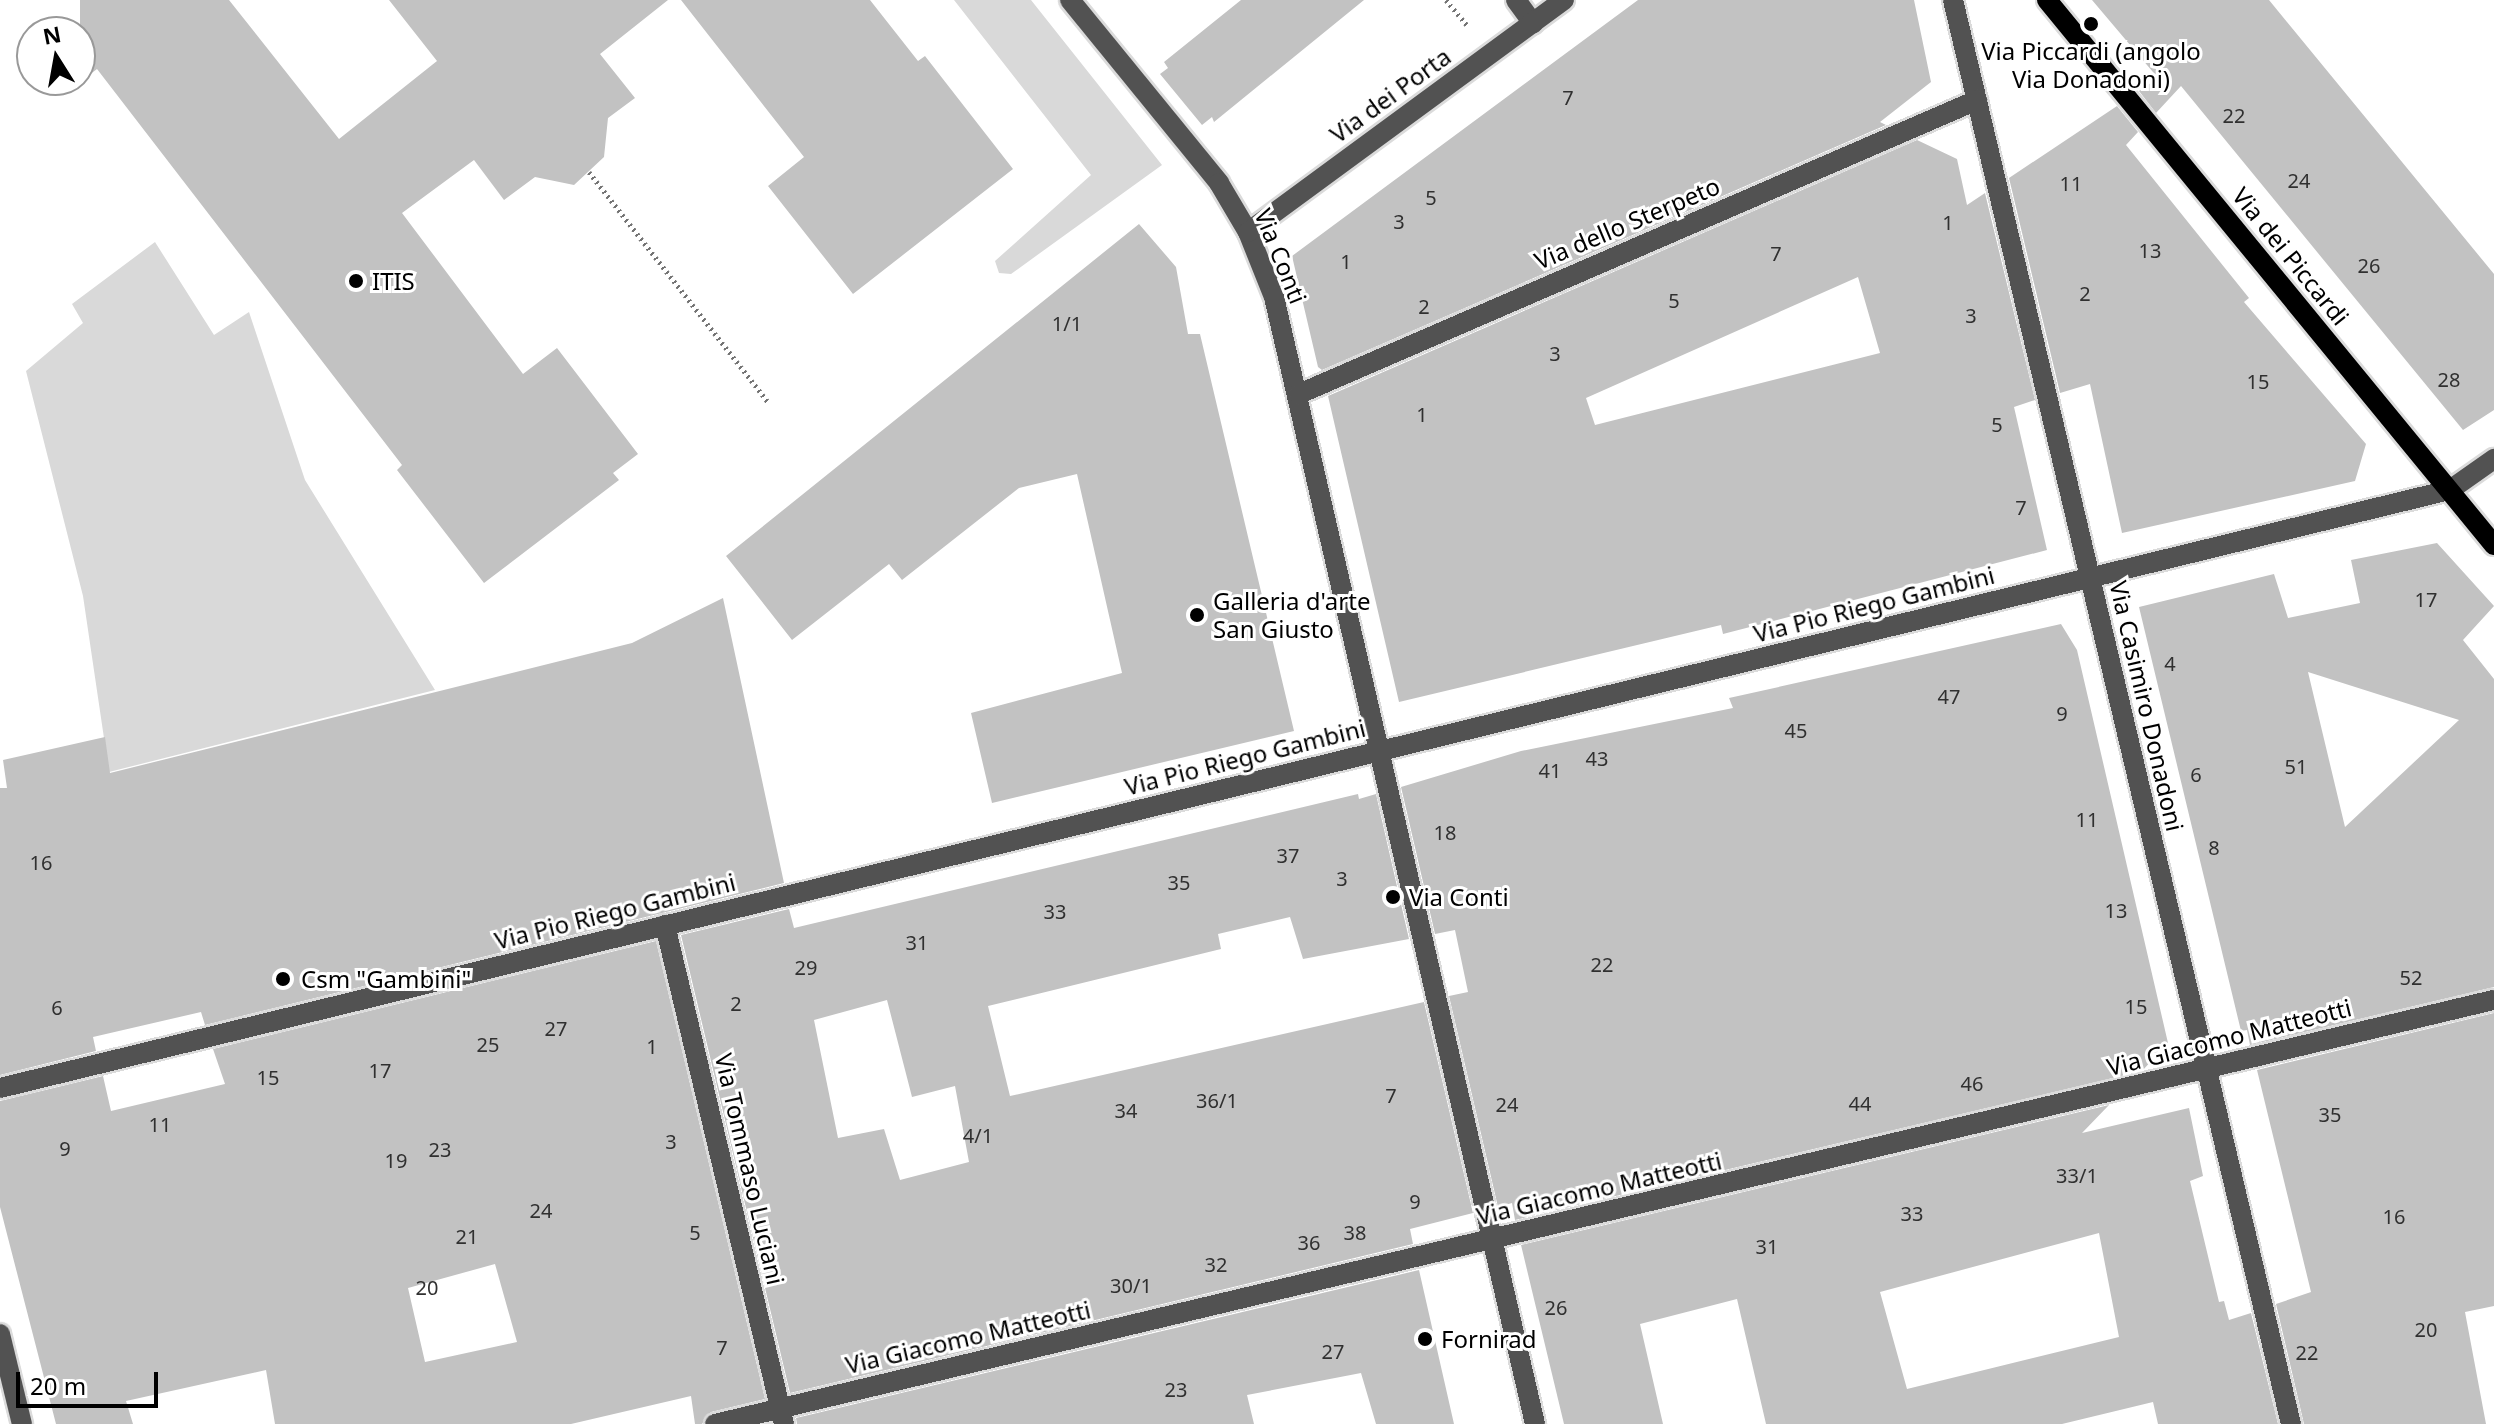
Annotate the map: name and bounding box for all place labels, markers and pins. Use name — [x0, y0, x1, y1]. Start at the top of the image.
marker: Via Piccardi (angolo Via Donadoni) — [2082, 15, 2100, 33]
place label: Via Piccardi (angolo Via Donadoni) — [1981, 37, 2201, 93]
place label: ITIS — [372, 267, 415, 295]
marker: ITIS — [347, 272, 365, 290]
place label: Galleria d'arte San Giusto — [1213, 587, 1370, 643]
marker: Galleria d'arte San Giusto — [1188, 606, 1206, 624]
place label: Via Conti — [1409, 883, 1509, 911]
marker: Via Conti — [1384, 888, 1402, 906]
place label: Csm "Gambini" — [301, 965, 471, 993]
marker: Csm "Gambini" — [272, 968, 294, 990]
place label: Fornirad — [1441, 1325, 1537, 1353]
marker: Fornirad — [1416, 1330, 1434, 1348]

